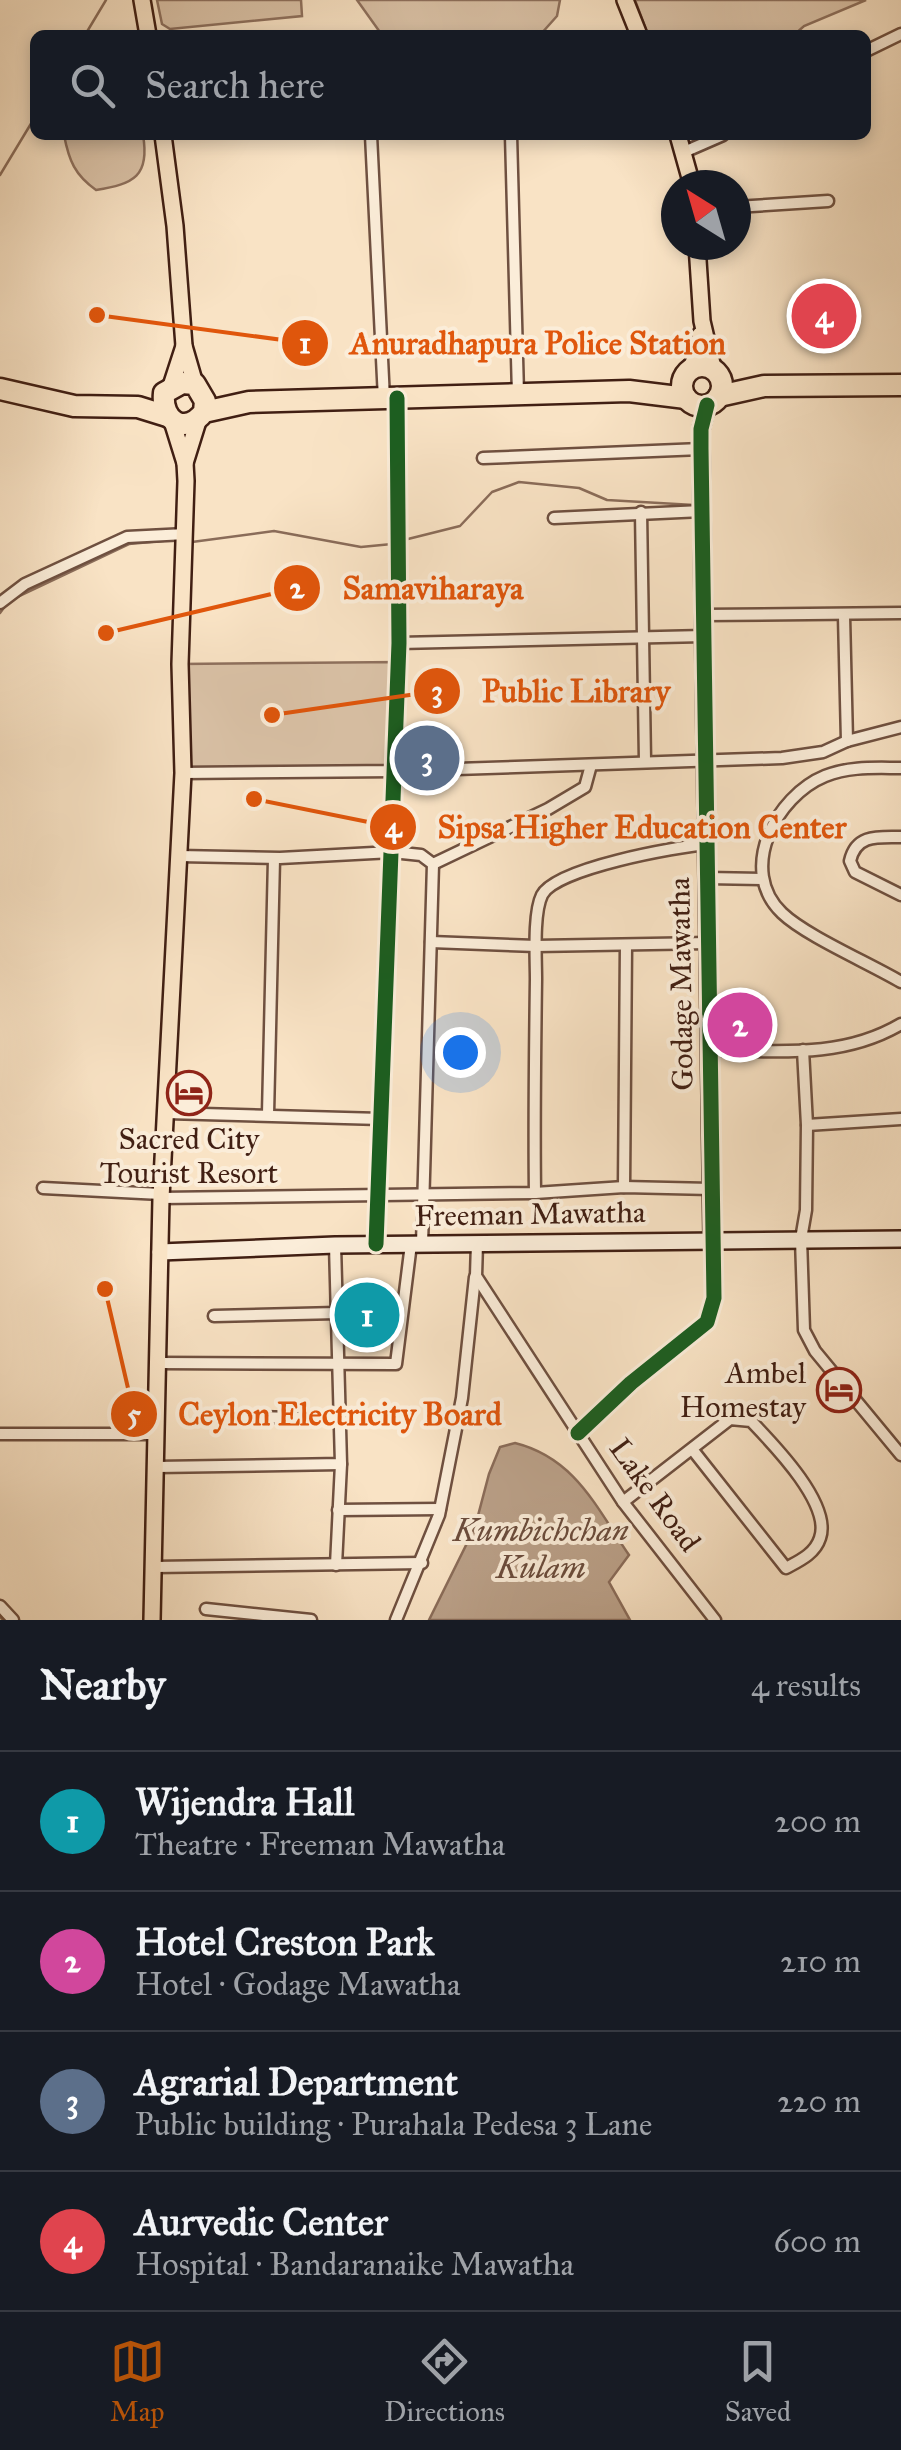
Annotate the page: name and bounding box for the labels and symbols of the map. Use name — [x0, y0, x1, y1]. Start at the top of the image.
north arrow — [661, 170, 751, 260]
pin: 4 — [792, 278, 856, 354]
callout: Anuradhapura Police Station — [280, 312, 746, 374]
text: Anuradhapura Police Station — [348, 324, 727, 363]
text: 1 — [299, 325, 311, 361]
callout: Samaviharaya — [272, 557, 543, 619]
text: Samaviharaya — [342, 569, 525, 608]
text: 2 — [290, 570, 306, 606]
callout: Public Library — [412, 660, 691, 722]
text: Public Library — [482, 672, 671, 711]
text: 3 — [431, 673, 443, 709]
pin: 3 — [394, 720, 460, 796]
callout: Sipsa Higher Education Center — [368, 796, 867, 858]
text: Sipsa Higher Education Center — [437, 808, 848, 847]
text: 4 — [385, 809, 403, 845]
street label: Godage Mawatha — [661, 877, 701, 1091]
pin: 2 — [708, 988, 772, 1062]
your location — [435, 1027, 486, 1078]
hotel icon: Sacred City Tourist Resort — [166, 1070, 212, 1116]
place label: Sacred City Tourist Resort — [100, 1121, 279, 1191]
street label: Freeman Mawatha — [414, 1194, 646, 1234]
pin: 1 — [334, 1278, 400, 1352]
place label: Ambel Homestay — [680, 1355, 807, 1425]
hotel icon: Ambel Homestay — [816, 1367, 862, 1413]
callout: Ceylon Electricity Board — [109, 1383, 522, 1445]
text: Ceylon Electricity Board — [178, 1395, 503, 1434]
text: 5 — [127, 1396, 141, 1432]
street label: Lake Road — [602, 1431, 708, 1559]
water label: Kumbichchan Kulam — [451, 1511, 629, 1587]

